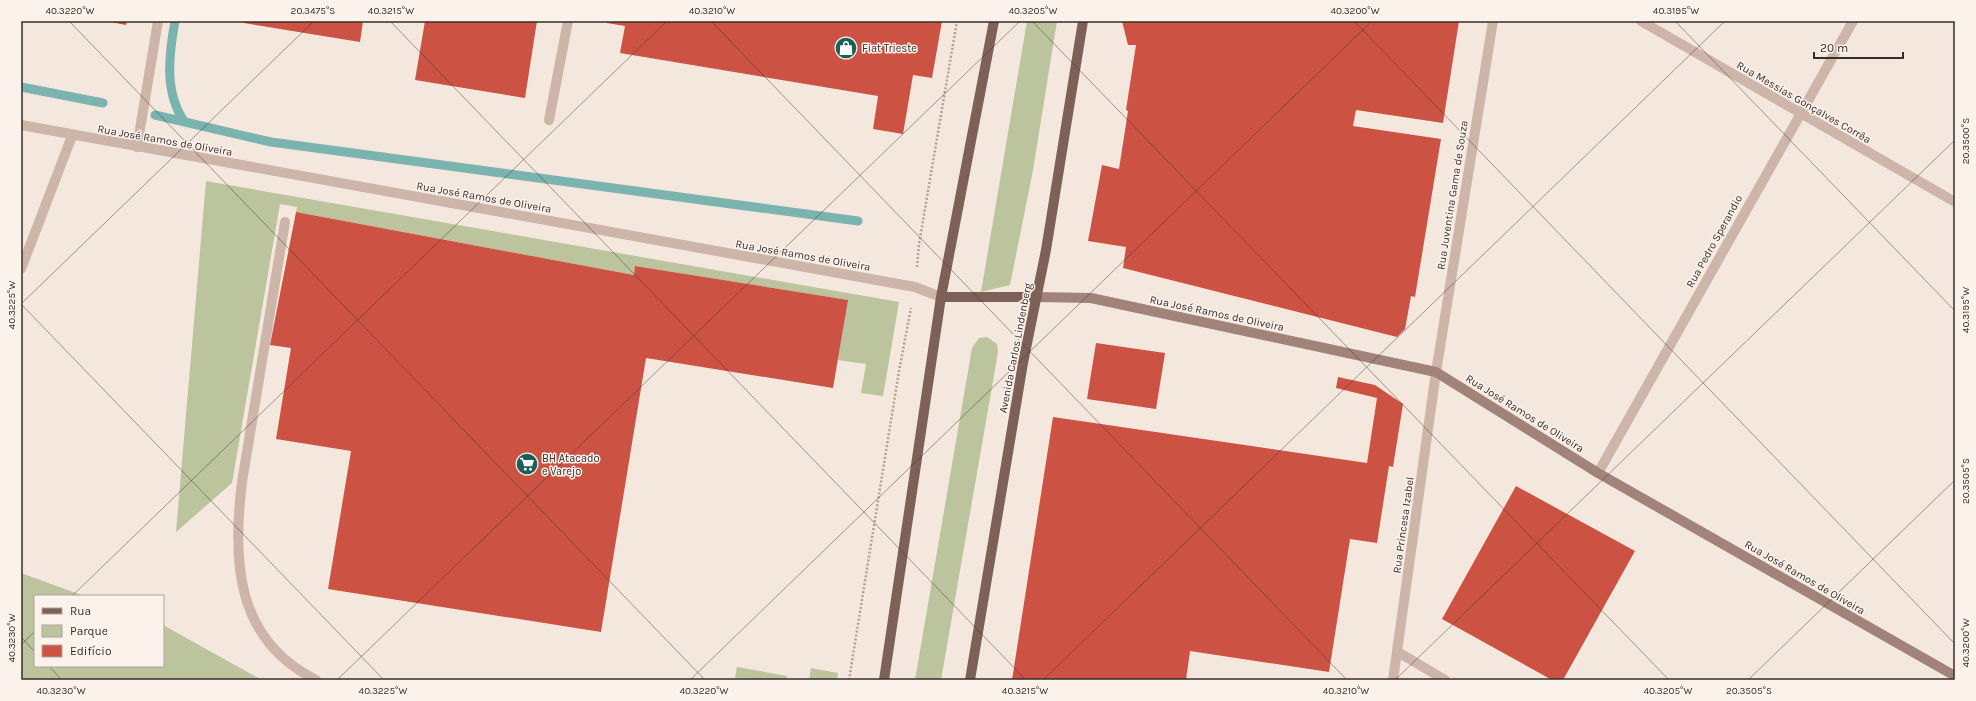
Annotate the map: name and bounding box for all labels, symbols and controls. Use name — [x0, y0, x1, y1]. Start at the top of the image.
text: 40.3220°W — [45, 5, 95, 17]
text: 20.3475°S — [291, 5, 335, 17]
text: 40.3215°W — [368, 5, 414, 17]
text: 40.3210°W — [689, 5, 735, 17]
text: 40.3205°W — [1009, 5, 1058, 17]
text: 40.3200°W — [1330, 5, 1380, 17]
text: 40.3195°W — [1653, 5, 1699, 17]
scale bar — [1814, 34, 1903, 60]
shop icon: Fiat Trieste — [833, 35, 859, 61]
text: 20 m — [1820, 41, 1848, 55]
place label: Fiat Trieste — [862, 42, 917, 55]
street label: Rua Messias Gonçalves Corrêa — [1734, 59, 1873, 146]
text: 20.3500°S — [1960, 118, 1972, 164]
street label: Rua Juventina Gama de Souza — [1434, 119, 1471, 271]
street label: Rua José Ramos de Oliveira — [96, 122, 233, 159]
street label: Rua José Ramos de Oliveira — [415, 179, 552, 216]
street label: Rua Pedro Sperandio — [1684, 193, 1745, 290]
street label: Rua José Ramos de Oliveira — [734, 237, 871, 274]
text: 40.3225°W — [6, 281, 18, 329]
street label: Avenida Carlos Lindenberg — [996, 281, 1035, 414]
text: 40.3195°W — [1960, 287, 1972, 333]
street label: Rua José Ramos de Oliveira — [1149, 293, 1285, 334]
street label: Rua José Ramos de Oliveira — [1463, 372, 1586, 455]
supermarket icon: BH Atacado e Varejo — [514, 451, 540, 477]
place label: BH Atacado e Varejo — [542, 452, 600, 478]
text: 20.3505°S — [1960, 458, 1972, 504]
street label: Rua Princesa Izabel — [1390, 476, 1417, 574]
street label: Rua José Ramos de Oliveira — [1742, 538, 1867, 617]
legend — [34, 595, 164, 667]
text: Rua — [70, 604, 91, 618]
text: 40.3230°W — [6, 613, 18, 663]
text: 40.3200°W — [1960, 618, 1972, 668]
text: Parque — [70, 624, 108, 638]
text: Edifício — [70, 644, 111, 658]
text: 40.3230°W — [36, 685, 86, 697]
text: 40.3225°W — [359, 685, 407, 697]
text: 40.3220°W — [679, 685, 729, 697]
text: 40.3215°W — [1002, 685, 1048, 697]
text: 40.3210°W — [1323, 685, 1369, 697]
text: 40.3205°W — [1644, 685, 1693, 697]
text: 20.3505°S — [1726, 685, 1772, 697]

